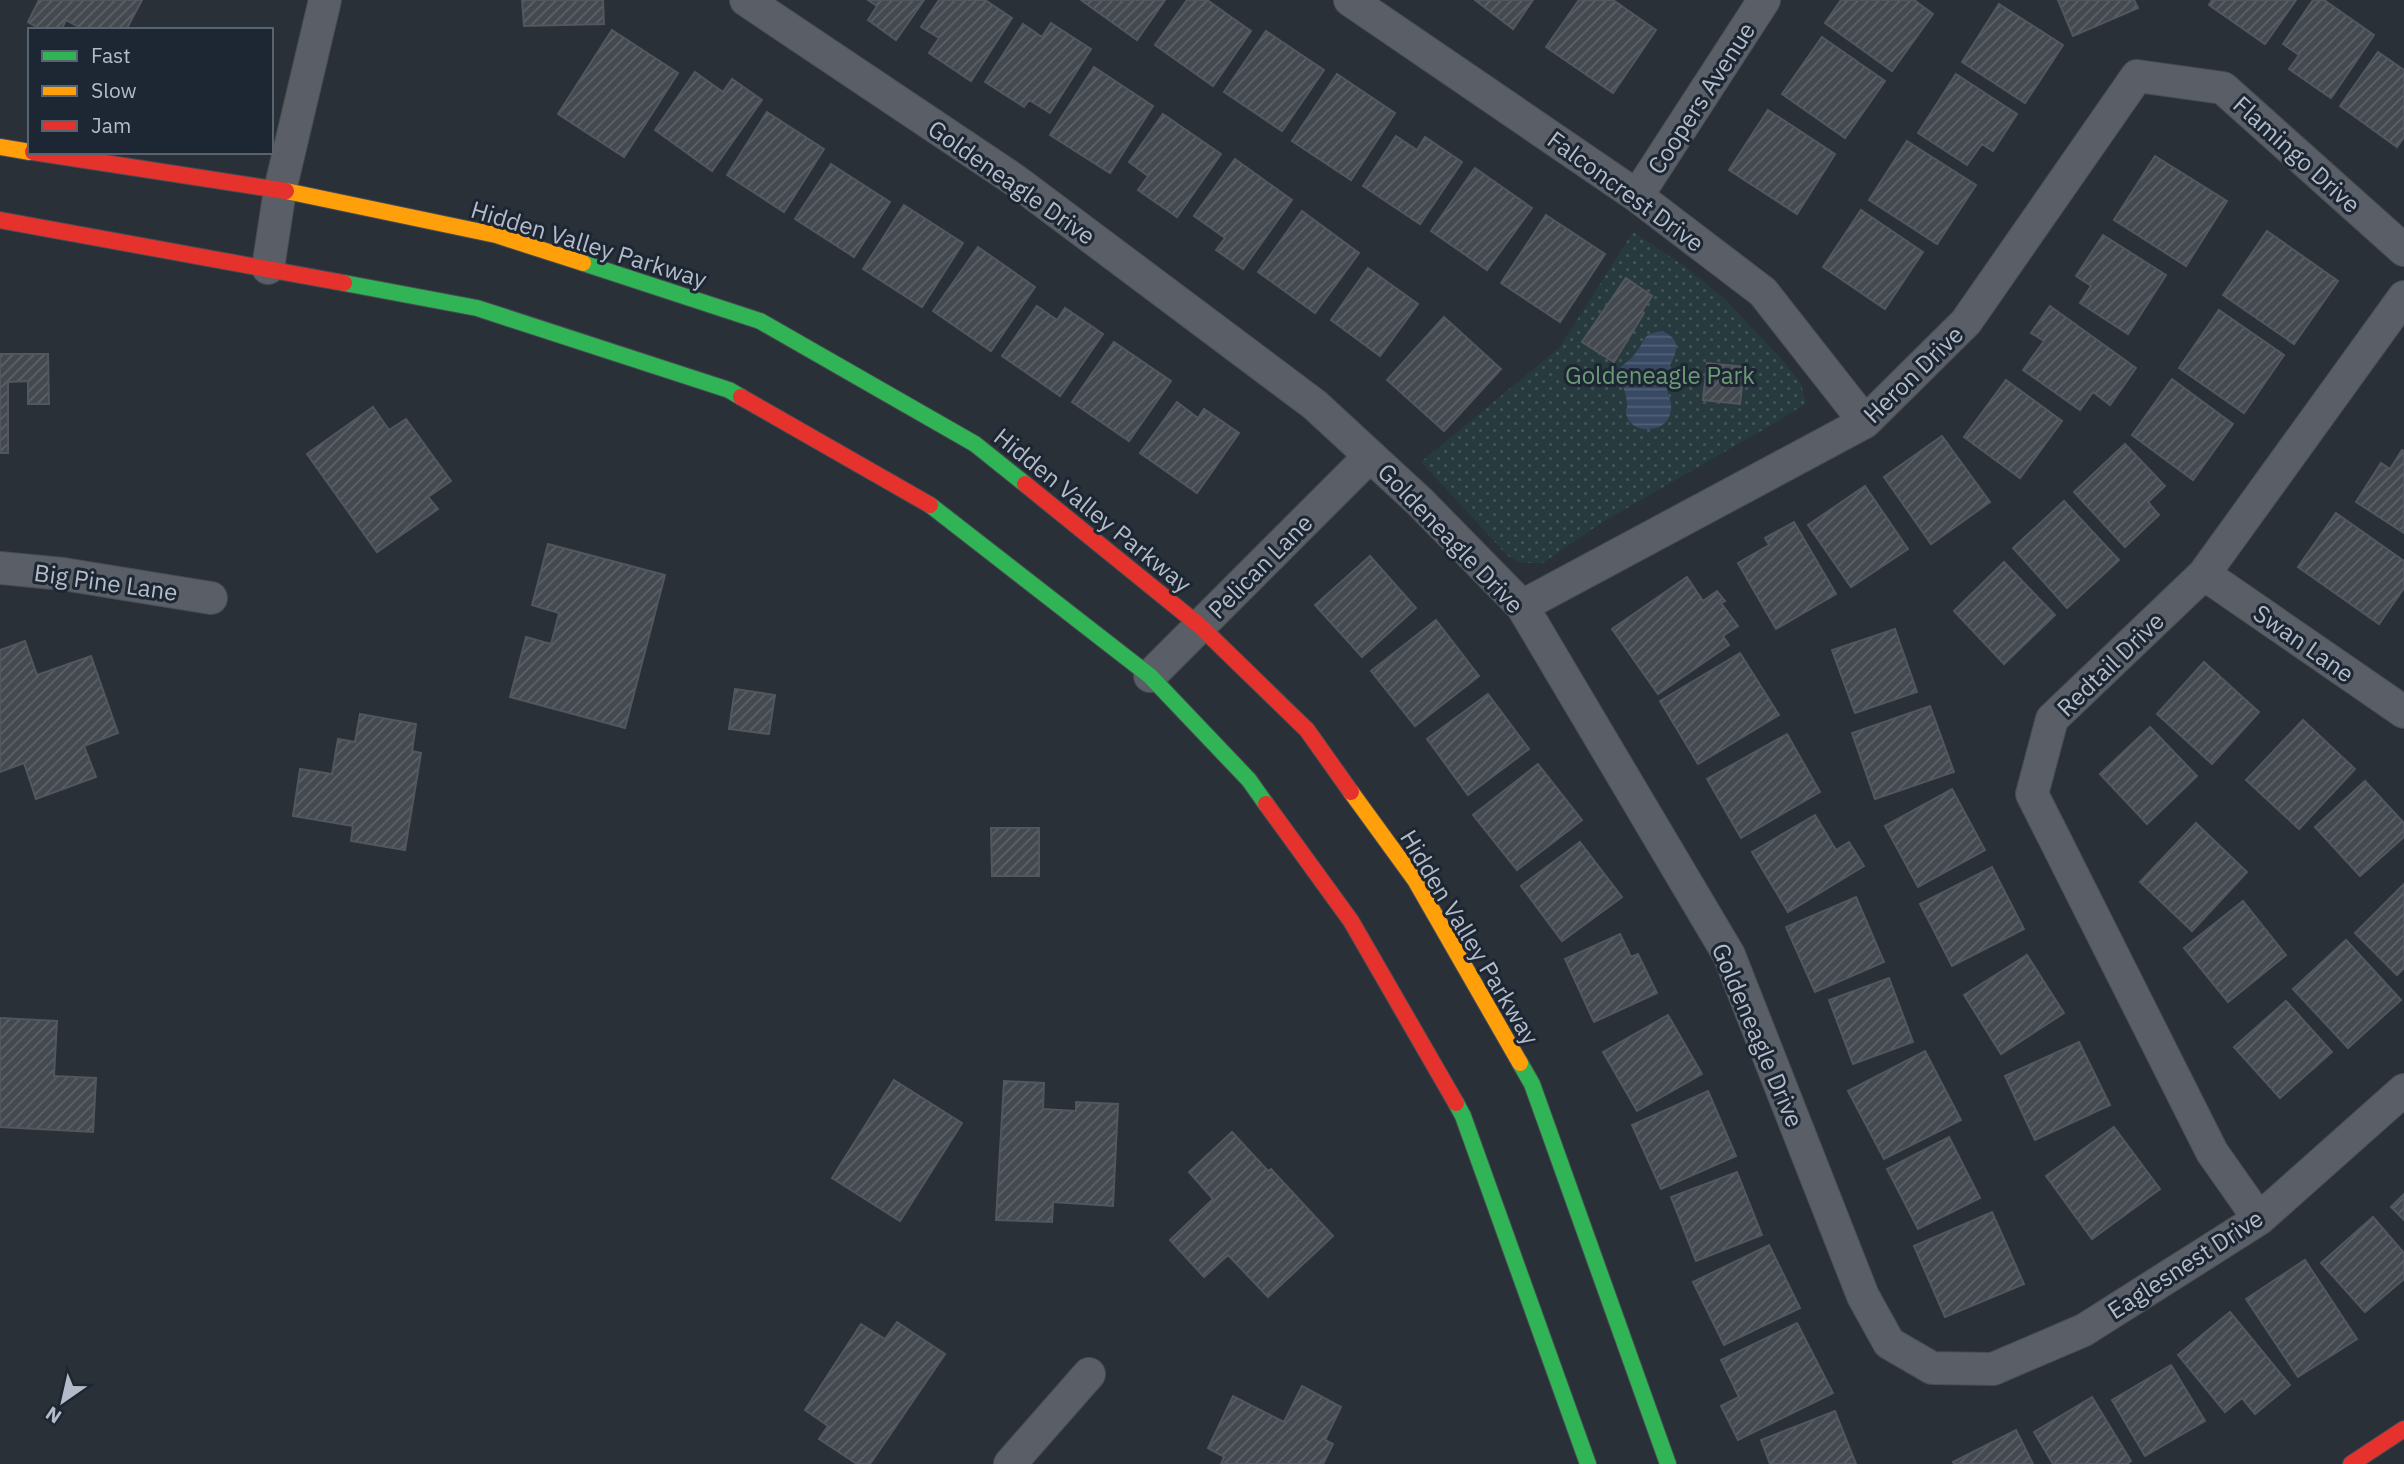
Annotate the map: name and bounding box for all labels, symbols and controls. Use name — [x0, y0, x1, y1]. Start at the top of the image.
street label: Coopers Avenue — [1640, 16, 1762, 180]
legend — [28, 28, 273, 154]
text: Fast — [91, 41, 131, 69]
text: Slow — [91, 76, 137, 104]
street label: Flamingo Drive — [2227, 88, 2367, 220]
text: Jam — [91, 111, 131, 139]
street label: Goldeneagle Drive — [922, 112, 1102, 252]
street label: Falconcrest Drive — [1541, 123, 1711, 259]
street label: Hidden Valley Parkway — [467, 193, 711, 295]
street label: Heron Drive — [1856, 318, 1970, 430]
park label: Goldeneagle Park — [1565, 359, 1755, 391]
street label: Hidden Valley Parkway — [988, 420, 1198, 600]
street label: Goldeneagle Drive — [1371, 456, 1531, 620]
street label: Pelican Lane — [1201, 507, 1319, 625]
street label: Big Pine Lane — [32, 556, 180, 608]
street label: Swan Lane — [2247, 597, 2361, 689]
street label: Redtail Drive — [2050, 605, 2170, 723]
street label: Hidden Valley Parkway — [1393, 824, 1547, 1050]
street label: Goldeneagle Drive — [1705, 938, 1811, 1132]
street label: Eaglesnest Drive — [2101, 1202, 2269, 1326]
north arrow — [28, 1366, 98, 1436]
text: N — [41, 1401, 66, 1429]

